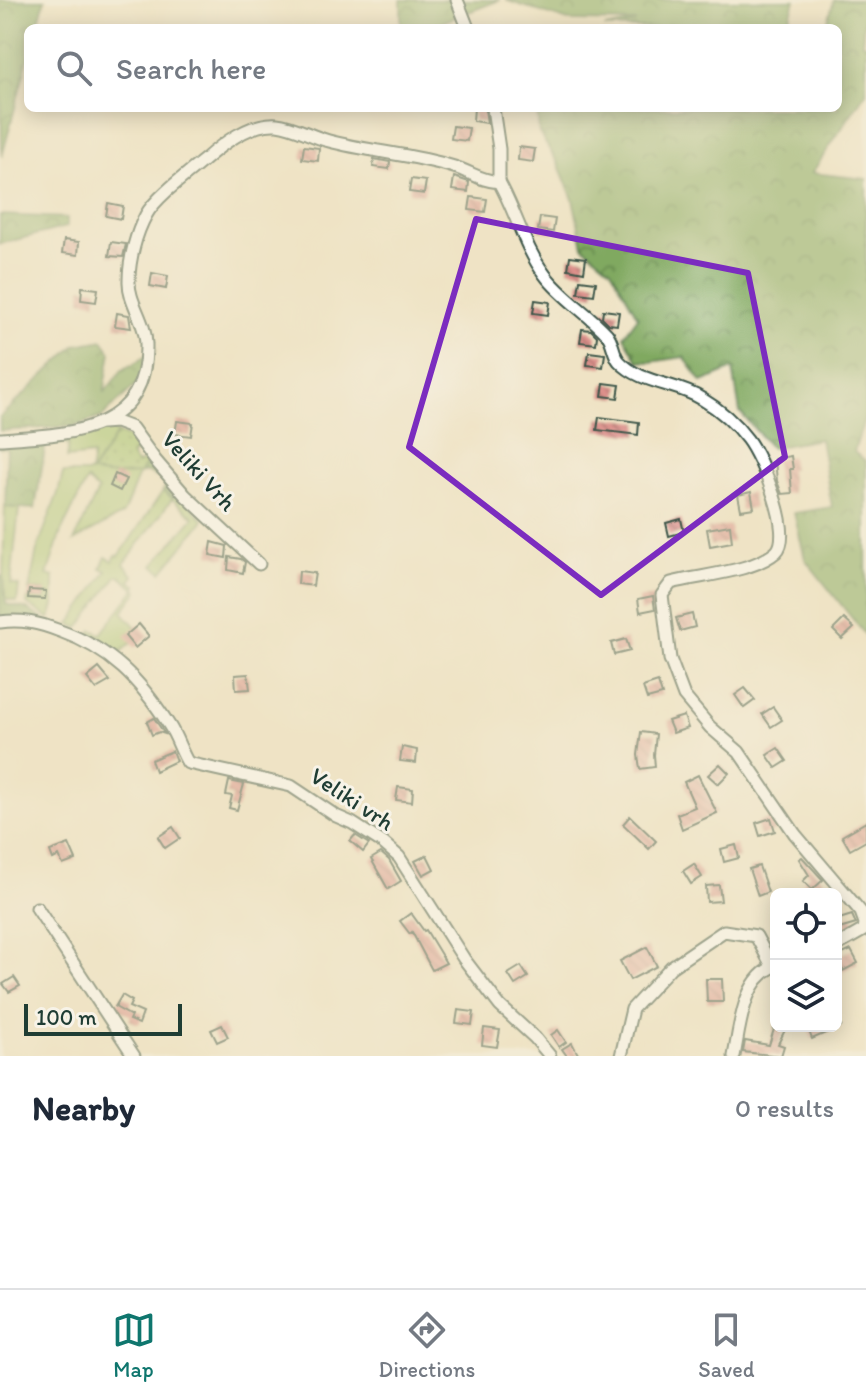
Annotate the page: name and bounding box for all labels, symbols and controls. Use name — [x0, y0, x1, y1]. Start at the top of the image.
search box — [24, 24, 842, 112]
icon: search — [52, 46, 96, 90]
text: Search here — [116, 50, 266, 87]
street label: Veliki Vrh — [156, 425, 243, 517]
street label: Veliki vrh — [305, 761, 400, 836]
map controls — [770, 888, 842, 1032]
button: locate — [770, 888, 842, 960]
button: layers — [770, 960, 842, 1032]
scale bar — [24, 1000, 182, 1036]
text: 100 m — [36, 1004, 97, 1031]
text: Nearby — [32, 1088, 135, 1129]
text: 0 results — [735, 1092, 834, 1124]
tab: Map — [112, 1308, 156, 1383]
tab: Directions — [379, 1308, 475, 1383]
tab: Saved — [698, 1308, 754, 1383]

